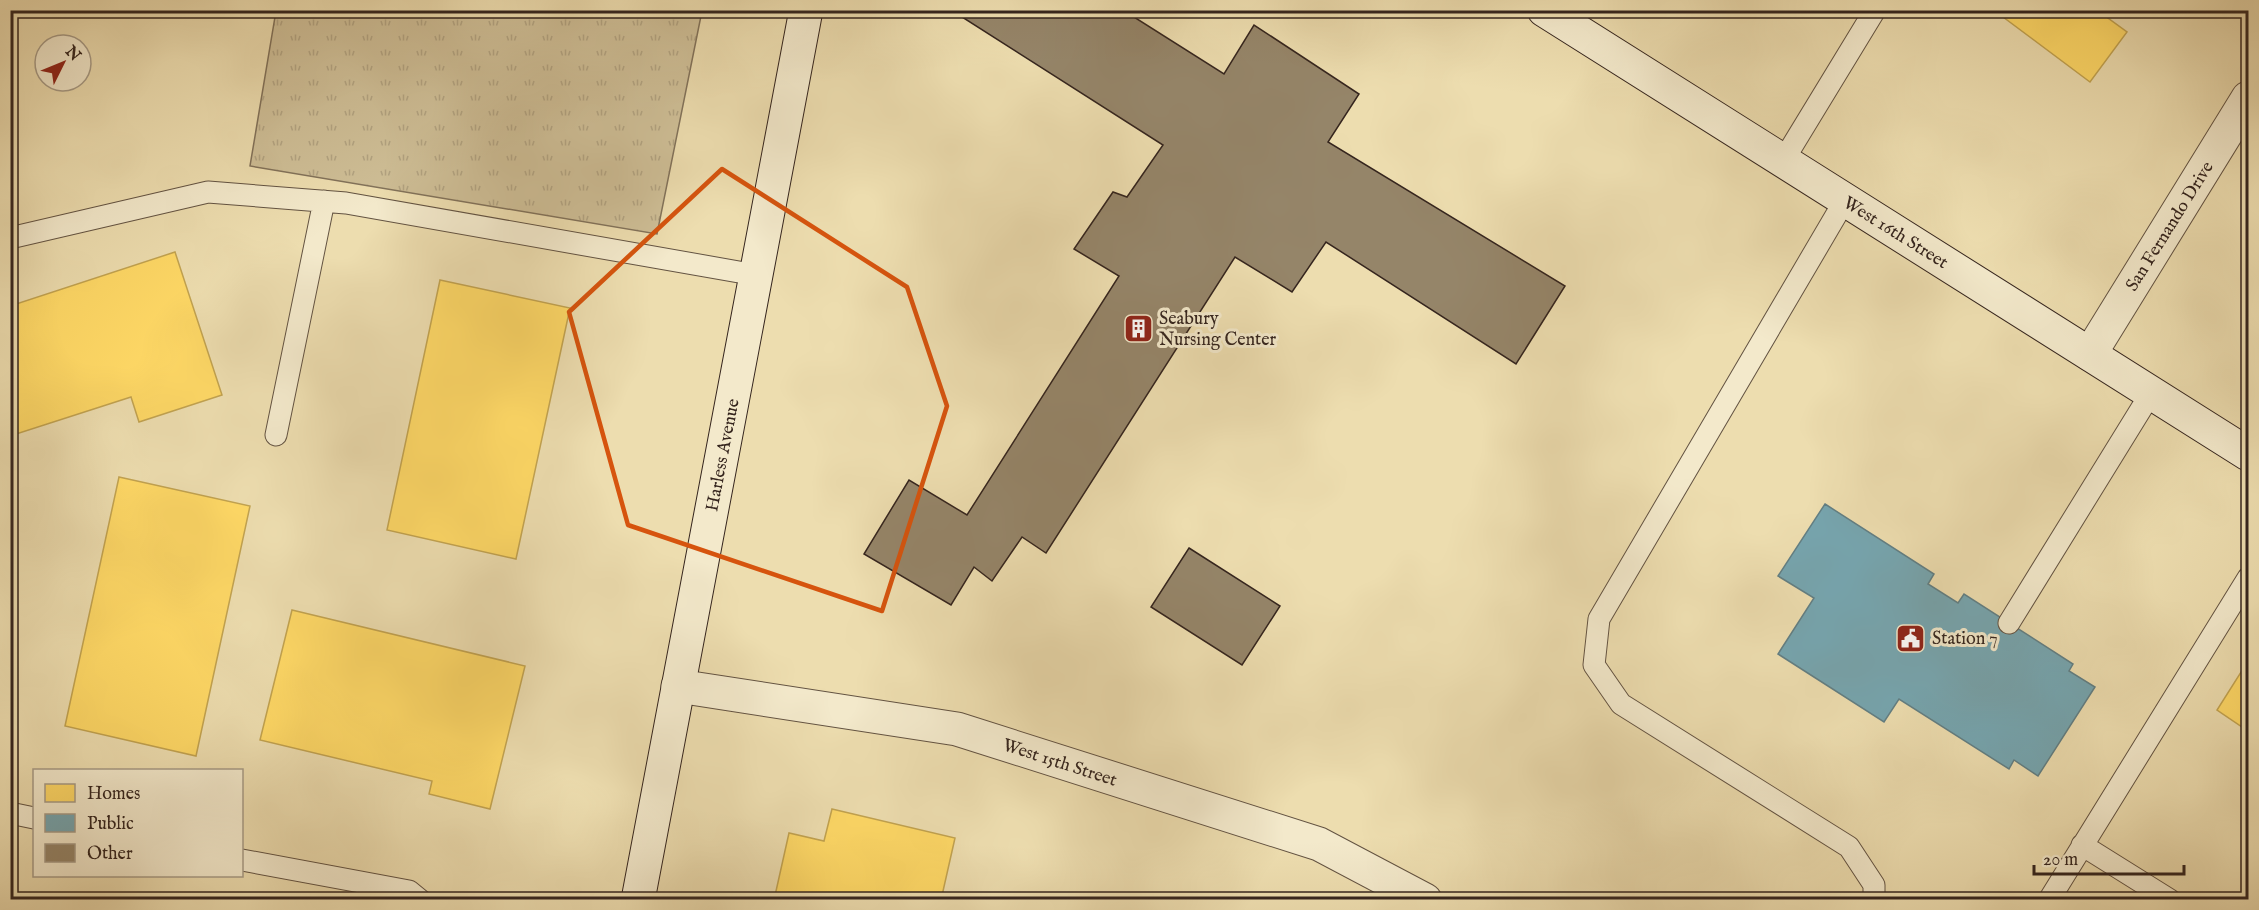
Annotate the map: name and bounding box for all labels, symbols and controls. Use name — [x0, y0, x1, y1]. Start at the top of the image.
north arrow — [33, 33, 93, 93]
text: N — [60, 42, 85, 66]
street label: San Fernando Drive — [2121, 158, 2219, 296]
street label: West 16th Street — [1838, 192, 1952, 275]
place label: Seabury Nursing Center — [1159, 308, 1277, 352]
building icon: Seabury Nursing Center — [1122, 312, 1154, 344]
street label: Harless Avenue — [701, 397, 746, 514]
public building icon: Station 7 — [1895, 622, 1927, 654]
place label: Station 7 — [1932, 628, 1998, 651]
street label: West 15th Street — [1000, 734, 1119, 793]
legend — [33, 769, 243, 877]
text: Homes — [87, 783, 140, 806]
text: Public — [87, 813, 134, 836]
scale bar — [2034, 838, 2184, 876]
text: Other — [87, 843, 133, 866]
text: 20 m — [2043, 849, 2078, 872]

